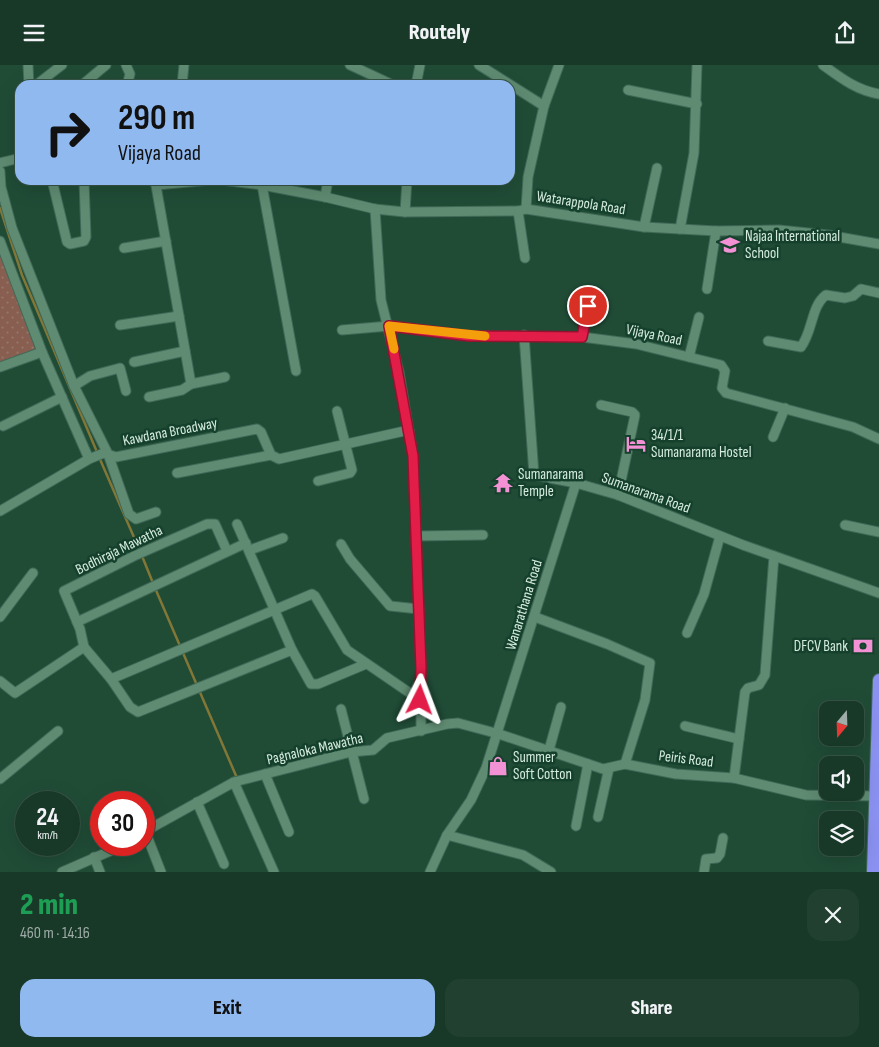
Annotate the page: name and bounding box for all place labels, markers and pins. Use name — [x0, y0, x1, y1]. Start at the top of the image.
place label: Najaa International School — [745, 227, 840, 263]
school or university icon: Najaa International School — [719, 234, 741, 256]
pin — [567, 285, 609, 327]
place label: 34/1/1 Sumanarama Hostel — [651, 426, 751, 462]
hotel icon: 34/1/1 Sumanarama Hostel — [625, 433, 647, 455]
place label: Sumanarama Temple — [518, 465, 584, 501]
temple icon: Sumanarama Temple — [492, 472, 514, 494]
bank icon: DFCV Bank — [852, 635, 874, 657]
place label: DFCV Bank — [794, 637, 848, 656]
place label: Summer Soft Cotton — [513, 748, 572, 784]
shop icon: Summer Soft Cotton — [487, 755, 509, 777]

